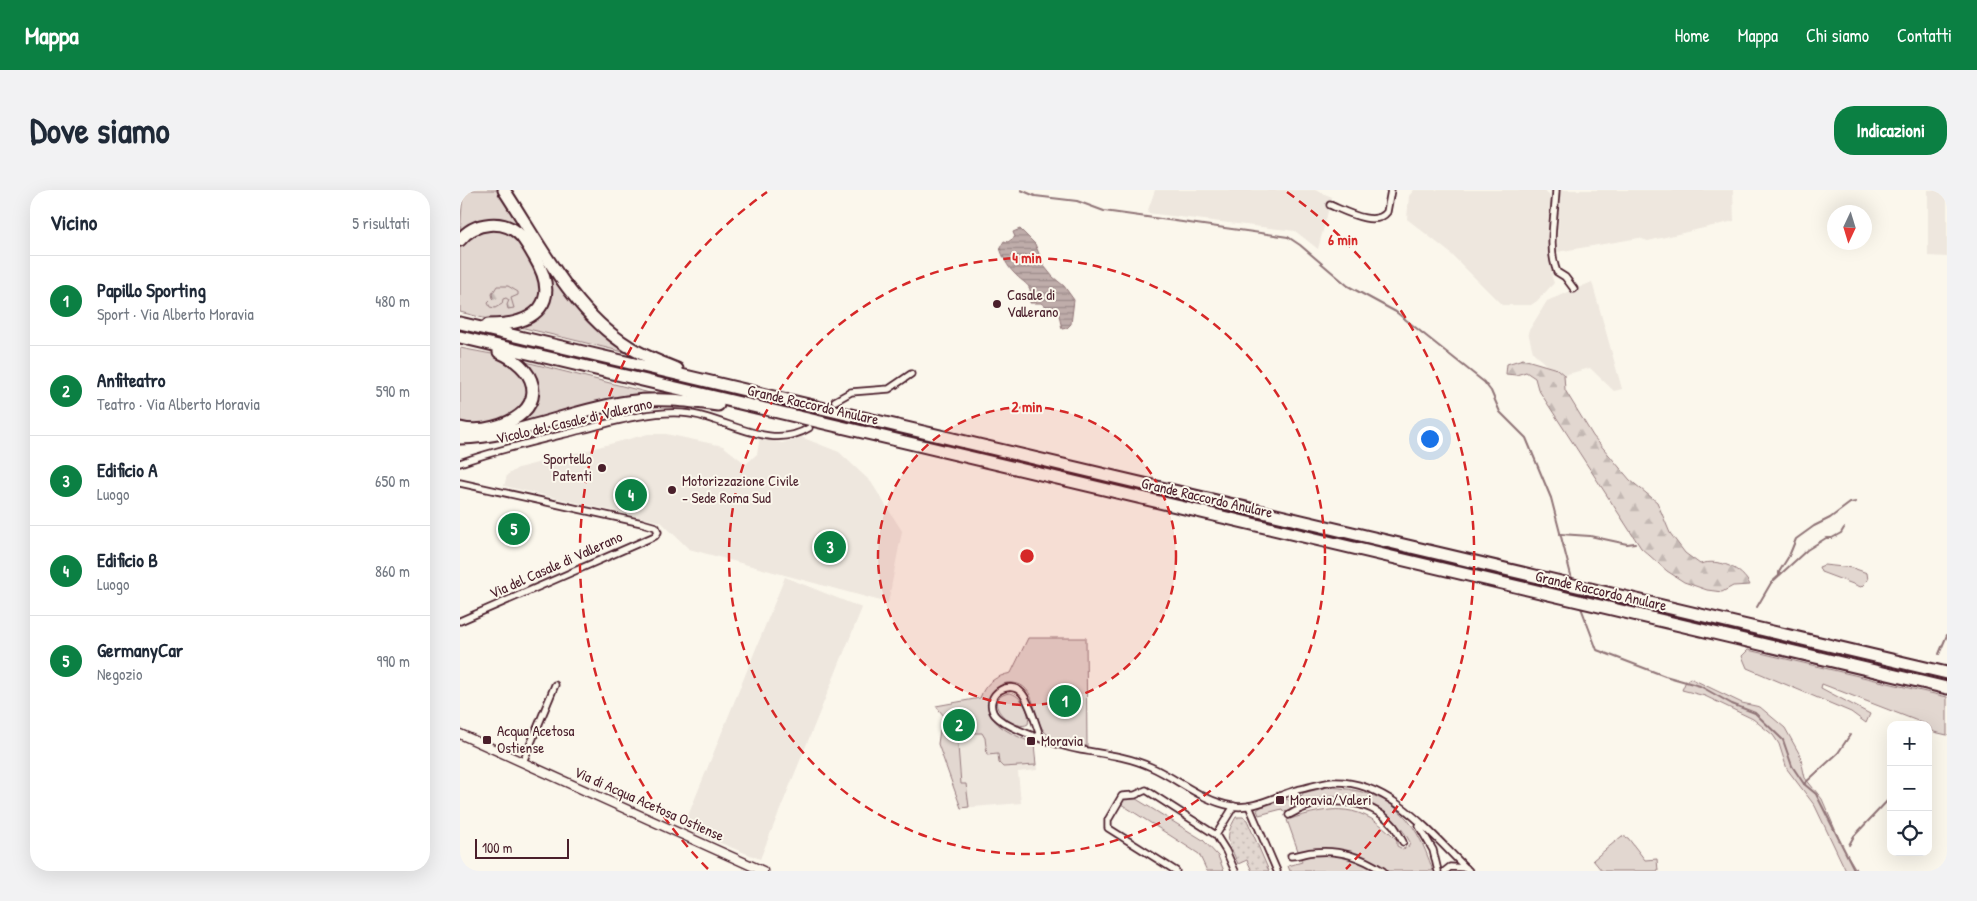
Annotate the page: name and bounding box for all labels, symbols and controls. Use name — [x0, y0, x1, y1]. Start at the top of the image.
text: Mappa — [25, 19, 79, 51]
text: Home — [1675, 23, 1710, 48]
text: Mappa — [1738, 23, 1778, 48]
text: Chi siamo — [1806, 23, 1869, 48]
text: Contatti — [1897, 23, 1952, 48]
button: Indicazioni — [1834, 106, 1947, 155]
text: Dove siamo — [30, 107, 170, 154]
north arrow — [1827, 205, 1872, 250]
text: Vicino — [50, 208, 97, 237]
text: 5 risultati — [352, 212, 410, 234]
text: 6 min — [1328, 229, 1358, 250]
text: 4 min — [1012, 247, 1042, 268]
text: Papillo Sporting — [97, 277, 206, 303]
place label: Casale di Vallerano — [1007, 284, 1058, 322]
text: 1 — [63, 290, 69, 312]
text: 480 m — [375, 290, 410, 312]
marker: Casale di Vallerano — [991, 298, 1003, 310]
text: Sport · Via Alberto Moravia — [97, 303, 254, 325]
text: Anfiteatro — [97, 367, 166, 393]
street label: Grande Raccordo Anulare — [745, 379, 881, 430]
text: 2 — [62, 380, 70, 402]
text: 590 m — [376, 380, 410, 402]
street label: Vicolo del Casale di Vallerano — [494, 392, 654, 449]
text: Teatro · Via Alberto Moravia — [97, 393, 260, 415]
text: 2 min — [1012, 396, 1043, 417]
your location — [1417, 426, 1443, 452]
place label: Sportello Patenti — [543, 448, 592, 486]
text: Edificio A — [97, 457, 158, 483]
marker: Sportello Patenti — [596, 462, 608, 474]
text: 3 — [62, 470, 70, 492]
text: 650 m — [375, 470, 410, 492]
place label: Motorizzazione Civile - Sede Roma Sud — [682, 470, 799, 508]
street label: Grande Raccordo Anulare — [1139, 472, 1275, 523]
pin: 4 — [615, 476, 647, 514]
text: Luogo — [97, 483, 129, 505]
marker: Motorizzazione Civile - Sede Roma Sud — [666, 484, 678, 496]
pin: 5 — [498, 510, 530, 548]
street label: Via del Casale di Vallerano — [486, 526, 626, 603]
pin: 3 — [814, 528, 846, 566]
text: Edificio B — [97, 547, 158, 573]
centre of rings — [1018, 547, 1036, 565]
text: 4 — [63, 560, 69, 582]
text: 860 m — [375, 560, 410, 582]
street label: Grande Raccordo Anulare — [1533, 565, 1669, 616]
text: Luogo — [97, 573, 129, 595]
text: GermanyCar — [97, 637, 183, 663]
text: 5 — [63, 650, 69, 672]
text: 990 m — [377, 650, 410, 672]
text: Negozio — [97, 663, 142, 685]
pin: 1 — [1049, 682, 1081, 720]
pin: 2 — [943, 706, 975, 744]
place label: Acqua Acetosa Ostiense — [497, 720, 575, 758]
map controls — [1887, 721, 1932, 856]
button: + — [1887, 721, 1932, 766]
place label: Moravia — [1041, 730, 1083, 751]
marker: Acqua Acetosa Ostiense — [481, 734, 493, 746]
marker: Moravia — [1025, 735, 1037, 747]
street label: Via di Acqua Acetosa Ostiense — [571, 761, 727, 846]
button: − — [1887, 766, 1932, 811]
place label: Moravia/Valeri — [1290, 789, 1372, 810]
marker: Moravia/Valeri — [1274, 794, 1286, 806]
button: locate — [1887, 811, 1932, 856]
scale bar — [475, 836, 569, 859]
text: 100 m — [482, 838, 512, 857]

